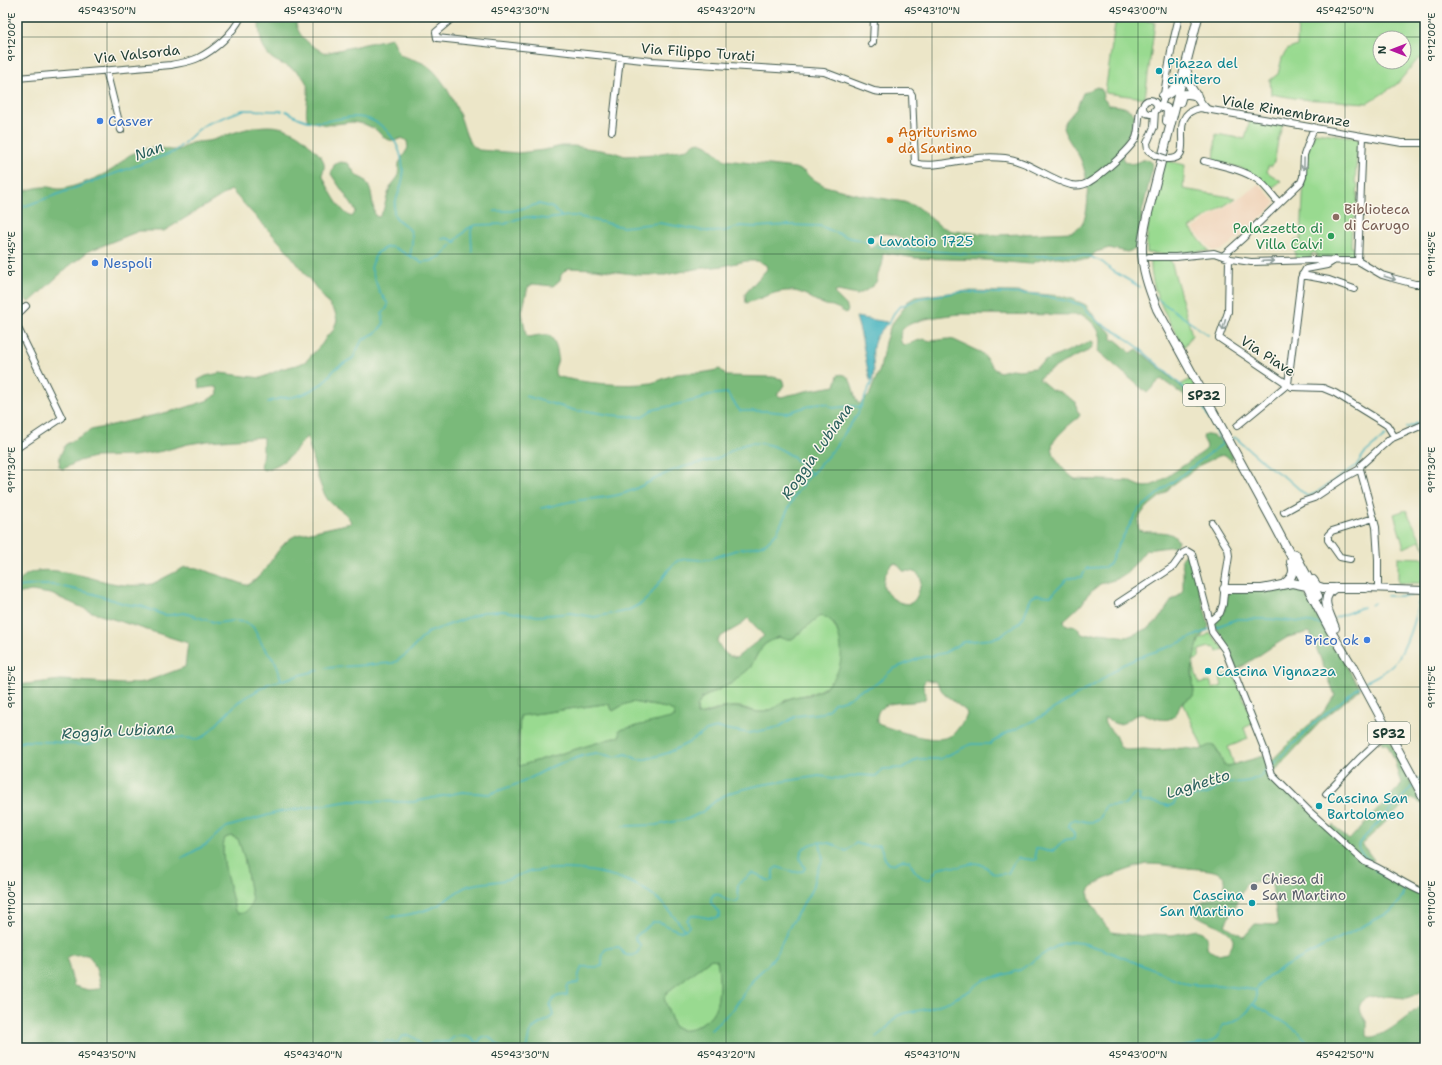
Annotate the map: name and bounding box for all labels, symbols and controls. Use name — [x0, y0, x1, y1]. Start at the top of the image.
text: 45°43'50"N — [78, 4, 136, 17]
text: 45°43'40"N — [284, 4, 342, 17]
text: 45°43'30"N — [491, 4, 549, 17]
text: 45°43'20"N — [697, 4, 755, 17]
text: 45°43'10"N — [904, 4, 960, 17]
text: 45°43'00"N — [1109, 4, 1167, 17]
text: 45°42'50"N — [1316, 4, 1374, 17]
text: 9°12'00"E — [5, 12, 18, 62]
text: 9°12'00"E — [1425, 12, 1438, 62]
north arrow — [1372, 30, 1412, 70]
street label: Via Filippo Turati — [640, 39, 756, 65]
street label: Via Valsorda — [93, 40, 181, 67]
text: N — [1375, 45, 1390, 54]
place label: Piazza del cimitero — [1167, 54, 1239, 88]
marker: Piazza del cimitero — [1154, 66, 1164, 76]
street label: Viale Rimembranze — [1220, 91, 1352, 131]
place label: Casver — [108, 112, 154, 130]
marker: Casver — [95, 116, 105, 126]
place label: Agriturismo da Santino — [898, 123, 977, 157]
marker: Agriturismo da Santino — [885, 135, 895, 145]
water label: Nan — [132, 137, 166, 165]
one-way arrow — [1300, 157, 1307, 170]
place label: Biblioteca di Carugo — [1344, 200, 1410, 234]
marker: Biblioteca di Carugo — [1331, 212, 1341, 222]
place label: Palazzetto di Villa Calvi — [1233, 219, 1323, 253]
text: 9°11'45"E — [5, 231, 18, 277]
marker: Palazzetto di Villa Calvi — [1326, 231, 1336, 241]
text: 9°11'45"E — [1425, 231, 1438, 277]
place label: Lavatoio 1725 — [879, 232, 973, 250]
marker: Lavatoio 1725 — [866, 236, 876, 246]
place label: Nespoli — [103, 254, 152, 272]
one-way arrow — [1261, 257, 1274, 265]
marker: Nespoli — [90, 258, 100, 268]
one-way arrow — [1383, 275, 1396, 282]
one-way arrow — [1220, 318, 1227, 331]
street label: Via Piave — [1237, 332, 1299, 380]
road number: SP32 — [1183, 384, 1225, 406]
water label: Roggia Lubiana — [776, 399, 858, 503]
text: 9°11'30"E — [5, 447, 18, 493]
text: 9°11'30"E — [1425, 447, 1438, 493]
place label: Brico ok — [1304, 631, 1359, 649]
marker: Brico ok — [1362, 635, 1372, 645]
place label: Cascina Vignazza — [1216, 662, 1336, 680]
text: 9°11'15"E — [5, 665, 18, 709]
text: 9°11'15"E — [1425, 665, 1438, 709]
marker: Cascina Vignazza — [1203, 666, 1213, 676]
water label: Roggia Lubiana — [61, 718, 175, 744]
road number: SP32 — [1368, 722, 1410, 744]
water label: Laghetto — [1164, 765, 1232, 803]
place label: Cascina San Bartolomeo — [1327, 789, 1409, 823]
marker: Cascina San Bartolomeo — [1314, 801, 1324, 811]
place label: Chiesa di San Martino — [1262, 870, 1346, 904]
text: 9°11'00"E — [5, 881, 18, 927]
text: 9°11'00"E — [1425, 881, 1438, 927]
marker: Chiesa di San Martino — [1249, 882, 1259, 892]
place label: Cascina San Martino — [1160, 886, 1244, 920]
marker: Cascina San Martino — [1247, 898, 1257, 908]
text: 45°43'50"N — [78, 1048, 136, 1061]
text: 45°43'40"N — [284, 1048, 342, 1061]
text: 45°43'30"N — [491, 1048, 549, 1061]
text: 45°43'20"N — [697, 1048, 755, 1061]
text: 45°43'10"N — [904, 1048, 960, 1061]
text: 45°43'00"N — [1109, 1048, 1167, 1061]
text: 45°42'50"N — [1316, 1048, 1374, 1061]

